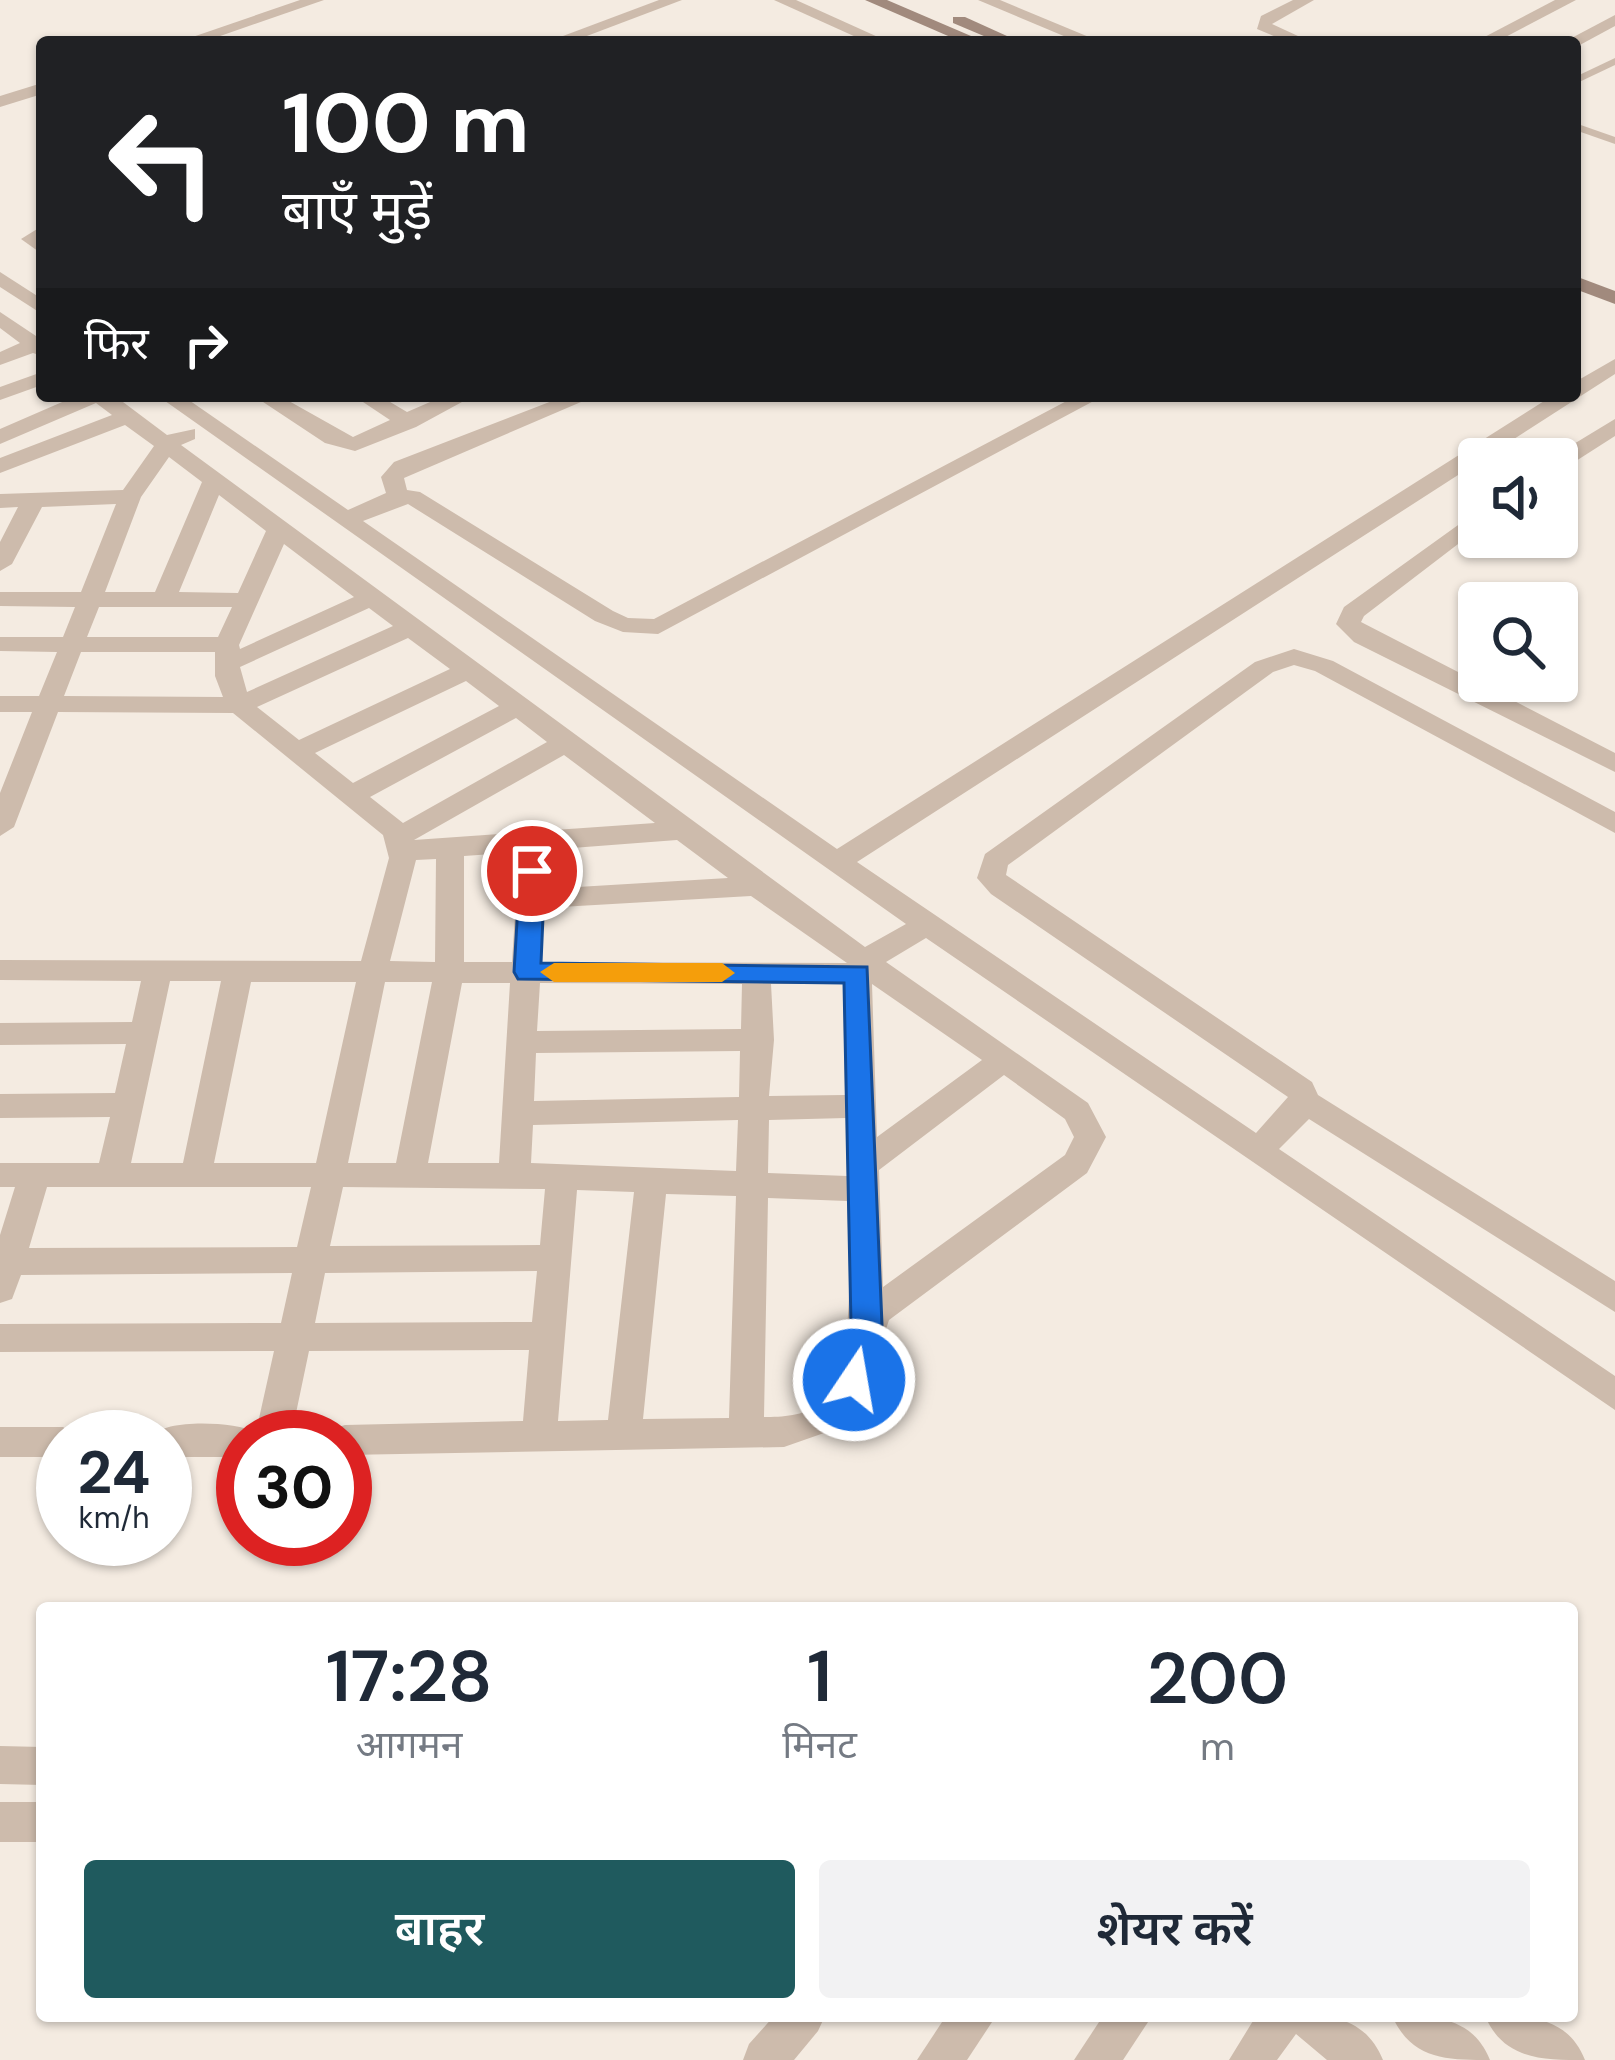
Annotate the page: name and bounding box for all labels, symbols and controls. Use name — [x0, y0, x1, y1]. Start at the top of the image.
text: 100 m — [282, 69, 530, 178]
icon: left — [84, 84, 240, 240]
text: बाएँ मुड़ें — [282, 175, 432, 246]
icon: right — [173, 312, 239, 378]
text: फिर — [84, 314, 149, 373]
map controls — [1458, 438, 1578, 702]
button: sound — [1458, 438, 1578, 558]
button: search — [1458, 582, 1578, 702]
pin — [481, 820, 583, 922]
icon: arrive — [499, 838, 565, 904]
position arrow — [791, 1317, 917, 1443]
speed limit sign: 30 — [216, 1410, 372, 1566]
text: 24 — [77, 1433, 151, 1512]
text: km/h — [79, 1498, 149, 1537]
text: 17:28 — [326, 1630, 492, 1723]
text: 1 — [807, 1630, 832, 1723]
text: 200 — [1147, 1632, 1288, 1725]
text: आगमन — [356, 1719, 462, 1770]
text: मिनट — [782, 1719, 857, 1770]
text: m — [1200, 1721, 1235, 1772]
button: बाहर — [84, 1860, 795, 1998]
button: शेयर करें — [819, 1860, 1530, 1998]

